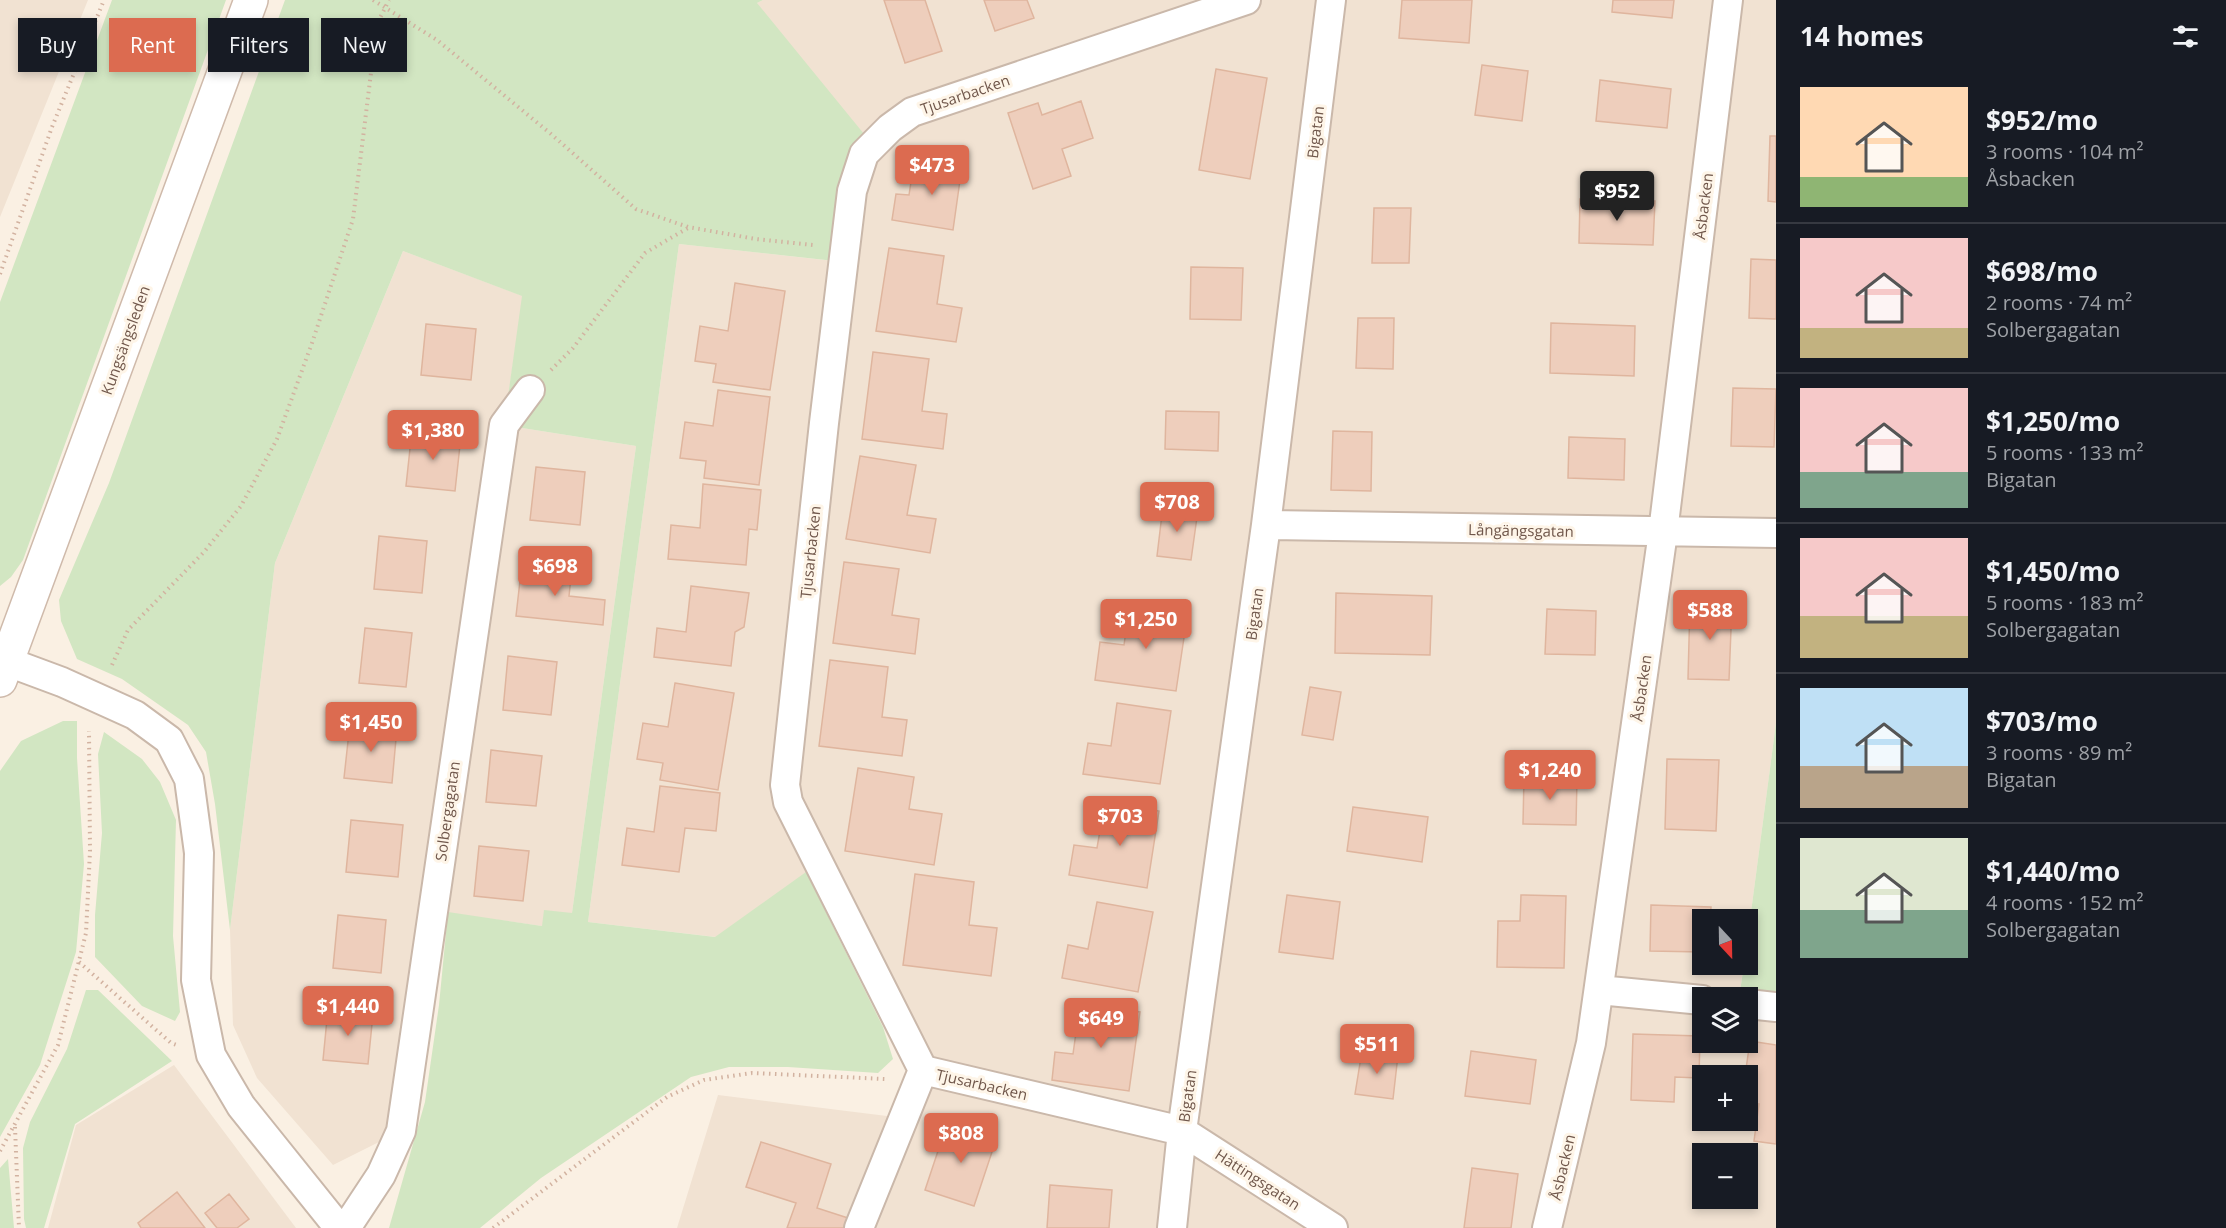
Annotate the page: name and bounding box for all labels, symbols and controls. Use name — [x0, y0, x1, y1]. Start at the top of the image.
chip: Buy — [18, 18, 97, 72]
chip: Rent — [109, 18, 196, 72]
chip: Filters — [208, 18, 309, 72]
chip: New — [321, 18, 407, 72]
text: 14 homes — [1800, 18, 1924, 54]
icon: filters — [2169, 20, 2202, 53]
street label: Tjusarbacken — [918, 69, 1012, 119]
text: $952/mo — [1986, 102, 2098, 138]
street label: Bigatan — [1302, 105, 1328, 159]
icon: home — [1848, 111, 1920, 183]
text: 3 rooms · 104 m² — [1986, 138, 2144, 165]
pin: $473 — [896, 145, 968, 196]
text: $473 — [909, 151, 955, 178]
text: Åsbacken — [1986, 165, 2075, 192]
pin: $952 — [1581, 171, 1653, 222]
street label: Åsbacken — [1689, 172, 1717, 240]
text: $952 — [1594, 177, 1640, 204]
text: $698/mo — [1986, 253, 2098, 289]
icon: home — [1848, 262, 1920, 334]
street label: Kungsängsleden — [96, 283, 154, 397]
text: 2 rooms · 74 m² — [1986, 289, 2132, 316]
text: Solbergagatan — [1986, 316, 2120, 343]
text: $1,250/mo — [1986, 403, 2120, 439]
pin: $1,380 — [384, 410, 482, 461]
icon: home — [1848, 412, 1920, 484]
text: $1,380 — [402, 416, 464, 443]
text: 5 rooms · 133 m² — [1986, 439, 2144, 466]
text: Bigatan — [1986, 466, 2056, 493]
pin: $708 — [1141, 482, 1213, 533]
text: $708 — [1154, 488, 1200, 515]
street label: Tjusarbacken — [795, 505, 825, 599]
street label: Långängsgatan — [1468, 519, 1574, 541]
pin: $698 — [519, 546, 591, 597]
text: $698 — [532, 552, 578, 579]
text: $1,450/mo — [1986, 553, 2120, 589]
icon: home — [1848, 562, 1920, 634]
street label: Bigatan — [1240, 586, 1268, 642]
text: 5 rooms · 183 m² — [1986, 589, 2144, 616]
pin: $588 — [1674, 590, 1746, 641]
text: $588 — [1687, 596, 1733, 623]
pin: $1,250 — [1097, 599, 1195, 650]
text: $1,250 — [1115, 605, 1177, 632]
text: Solbergagatan — [1986, 616, 2120, 643]
street label: Åsbacken — [1626, 654, 1656, 722]
pin: $1,450 — [322, 702, 420, 753]
text: $703/mo — [1986, 703, 2098, 739]
text: $1,450 — [340, 708, 402, 735]
icon: home — [1848, 712, 1920, 784]
text: 3 rooms · 89 m² — [1986, 739, 2132, 766]
pin: $1,240 — [1501, 750, 1599, 801]
text: $1,240 — [1519, 756, 1581, 783]
street label: Solbergagatan — [430, 760, 464, 862]
text: Bigatan — [1986, 766, 2056, 793]
pin: $703 — [1084, 796, 1156, 847]
text: $703 — [1097, 802, 1143, 829]
text: $1,440/mo — [1986, 853, 2120, 889]
icon: home — [1848, 862, 1920, 934]
text: 4 rooms · 152 m² — [1986, 889, 2144, 916]
north arrow — [1692, 909, 1758, 975]
map controls — [1692, 909, 1758, 1209]
text: Solbergagatan — [1986, 916, 2120, 943]
pin: $1,440 — [299, 986, 397, 1037]
button: layers — [1692, 987, 1758, 1053]
text: $1,440 — [317, 992, 379, 1019]
pin: $649 — [1065, 998, 1137, 1049]
text: $649 — [1078, 1004, 1124, 1031]
pin: $511 — [1341, 1024, 1413, 1075]
text: $511 — [1354, 1030, 1400, 1057]
street label: Tjusarbacken — [934, 1064, 1030, 1104]
button: + — [1692, 1065, 1758, 1131]
street label: Bigatan — [1173, 1068, 1201, 1124]
pin: $808 — [925, 1113, 997, 1164]
text: $808 — [938, 1119, 984, 1146]
street label: Åsbacken — [1545, 1132, 1579, 1202]
button: − — [1692, 1143, 1758, 1209]
street label: Hättingsgatan — [1212, 1144, 1304, 1214]

